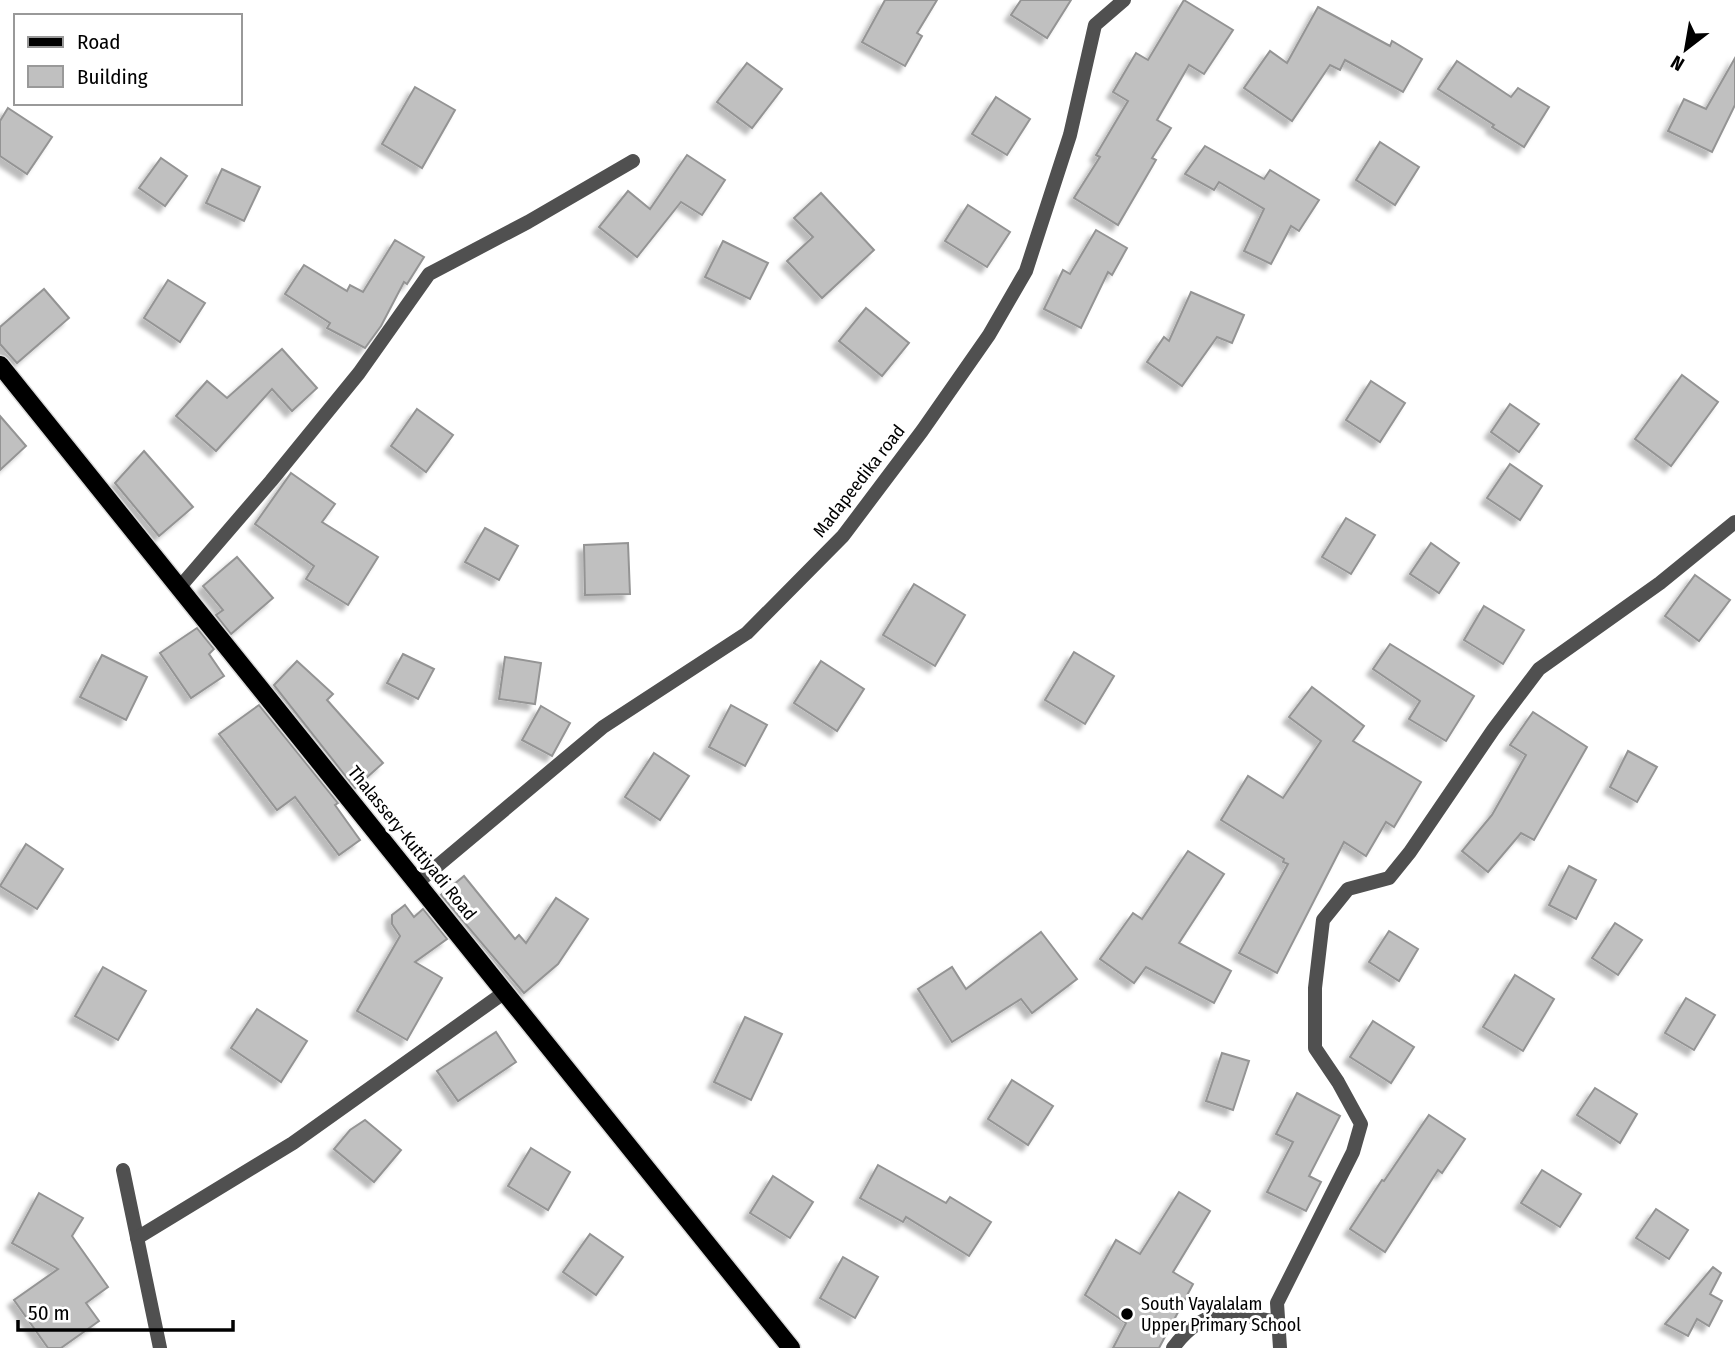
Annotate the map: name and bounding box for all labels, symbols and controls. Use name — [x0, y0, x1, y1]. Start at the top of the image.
legend — [14, 14, 242, 105]
north arrow — [1651, 14, 1721, 84]
text: Road — [77, 29, 121, 55]
text: N — [1667, 50, 1688, 76]
text: Building — [77, 64, 148, 90]
street label: Madapeedika road — [808, 421, 910, 541]
street label: Thalassery-Kuttiyadi Road — [343, 761, 481, 925]
scale bar — [18, 1288, 233, 1332]
place label: South Vayalalam Upper Primary School — [1141, 1293, 1301, 1336]
text: 50 m — [28, 1300, 70, 1326]
marker: South Vayalalam Upper Primary School — [1119, 1306, 1135, 1322]

